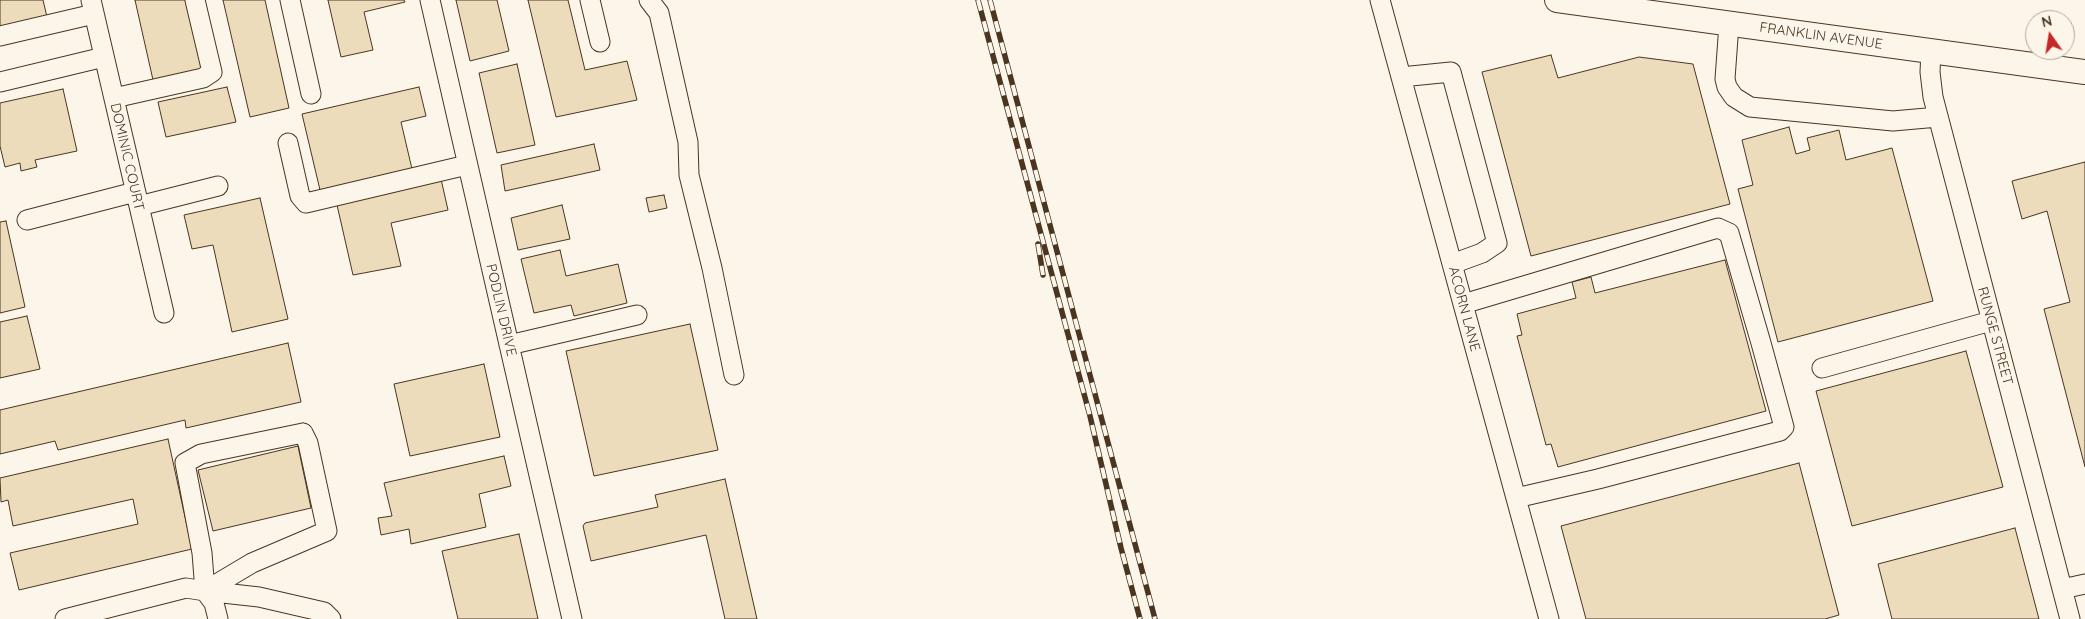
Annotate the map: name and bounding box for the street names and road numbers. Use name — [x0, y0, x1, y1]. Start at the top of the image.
street label: FRANKLIN AVENUE — [1758, 19, 1884, 53]
street label: DOMINIC COURT — [106, 102, 148, 212]
street label: PODLIN DRIVE — [482, 262, 520, 358]
street label: ACORN LANE — [1445, 265, 1483, 353]
street label: RUNGE STREET — [1974, 285, 2016, 387]

